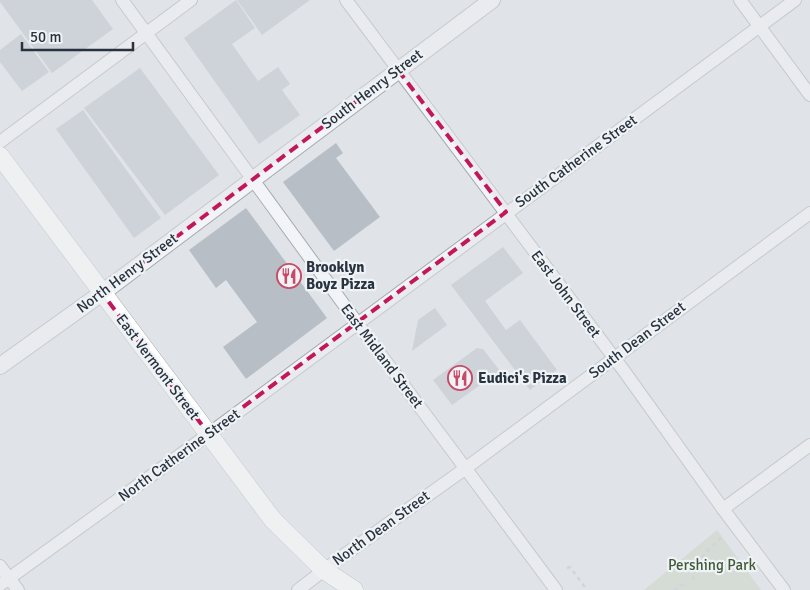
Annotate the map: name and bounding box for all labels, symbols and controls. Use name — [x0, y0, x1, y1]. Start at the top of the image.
scale bar — [22, 20, 134, 52]
text: 50 m — [30, 28, 61, 46]
street label: South Henry Street — [318, 45, 426, 133]
street label: South Catherine Street — [512, 111, 640, 211]
street label: North Henry Street — [73, 229, 181, 317]
street label: East John Street — [527, 247, 605, 341]
place label: Brooklyn Boyz Pizza — [306, 258, 375, 293]
restaurant icon: Brooklyn Boyz Pizza — [276, 263, 302, 289]
street label: South Dean Street — [585, 298, 689, 382]
street label: East Midland Street — [337, 300, 427, 412]
street label: East Vermont Street — [112, 311, 204, 423]
restaurant icon: Eudici's Pizza — [447, 365, 473, 391]
place label: Eudici's Pizza — [478, 369, 567, 387]
street label: North Catherine Street — [115, 405, 243, 505]
street label: North Dean Street — [329, 487, 433, 569]
park label: Pershing Park — [668, 556, 757, 574]

